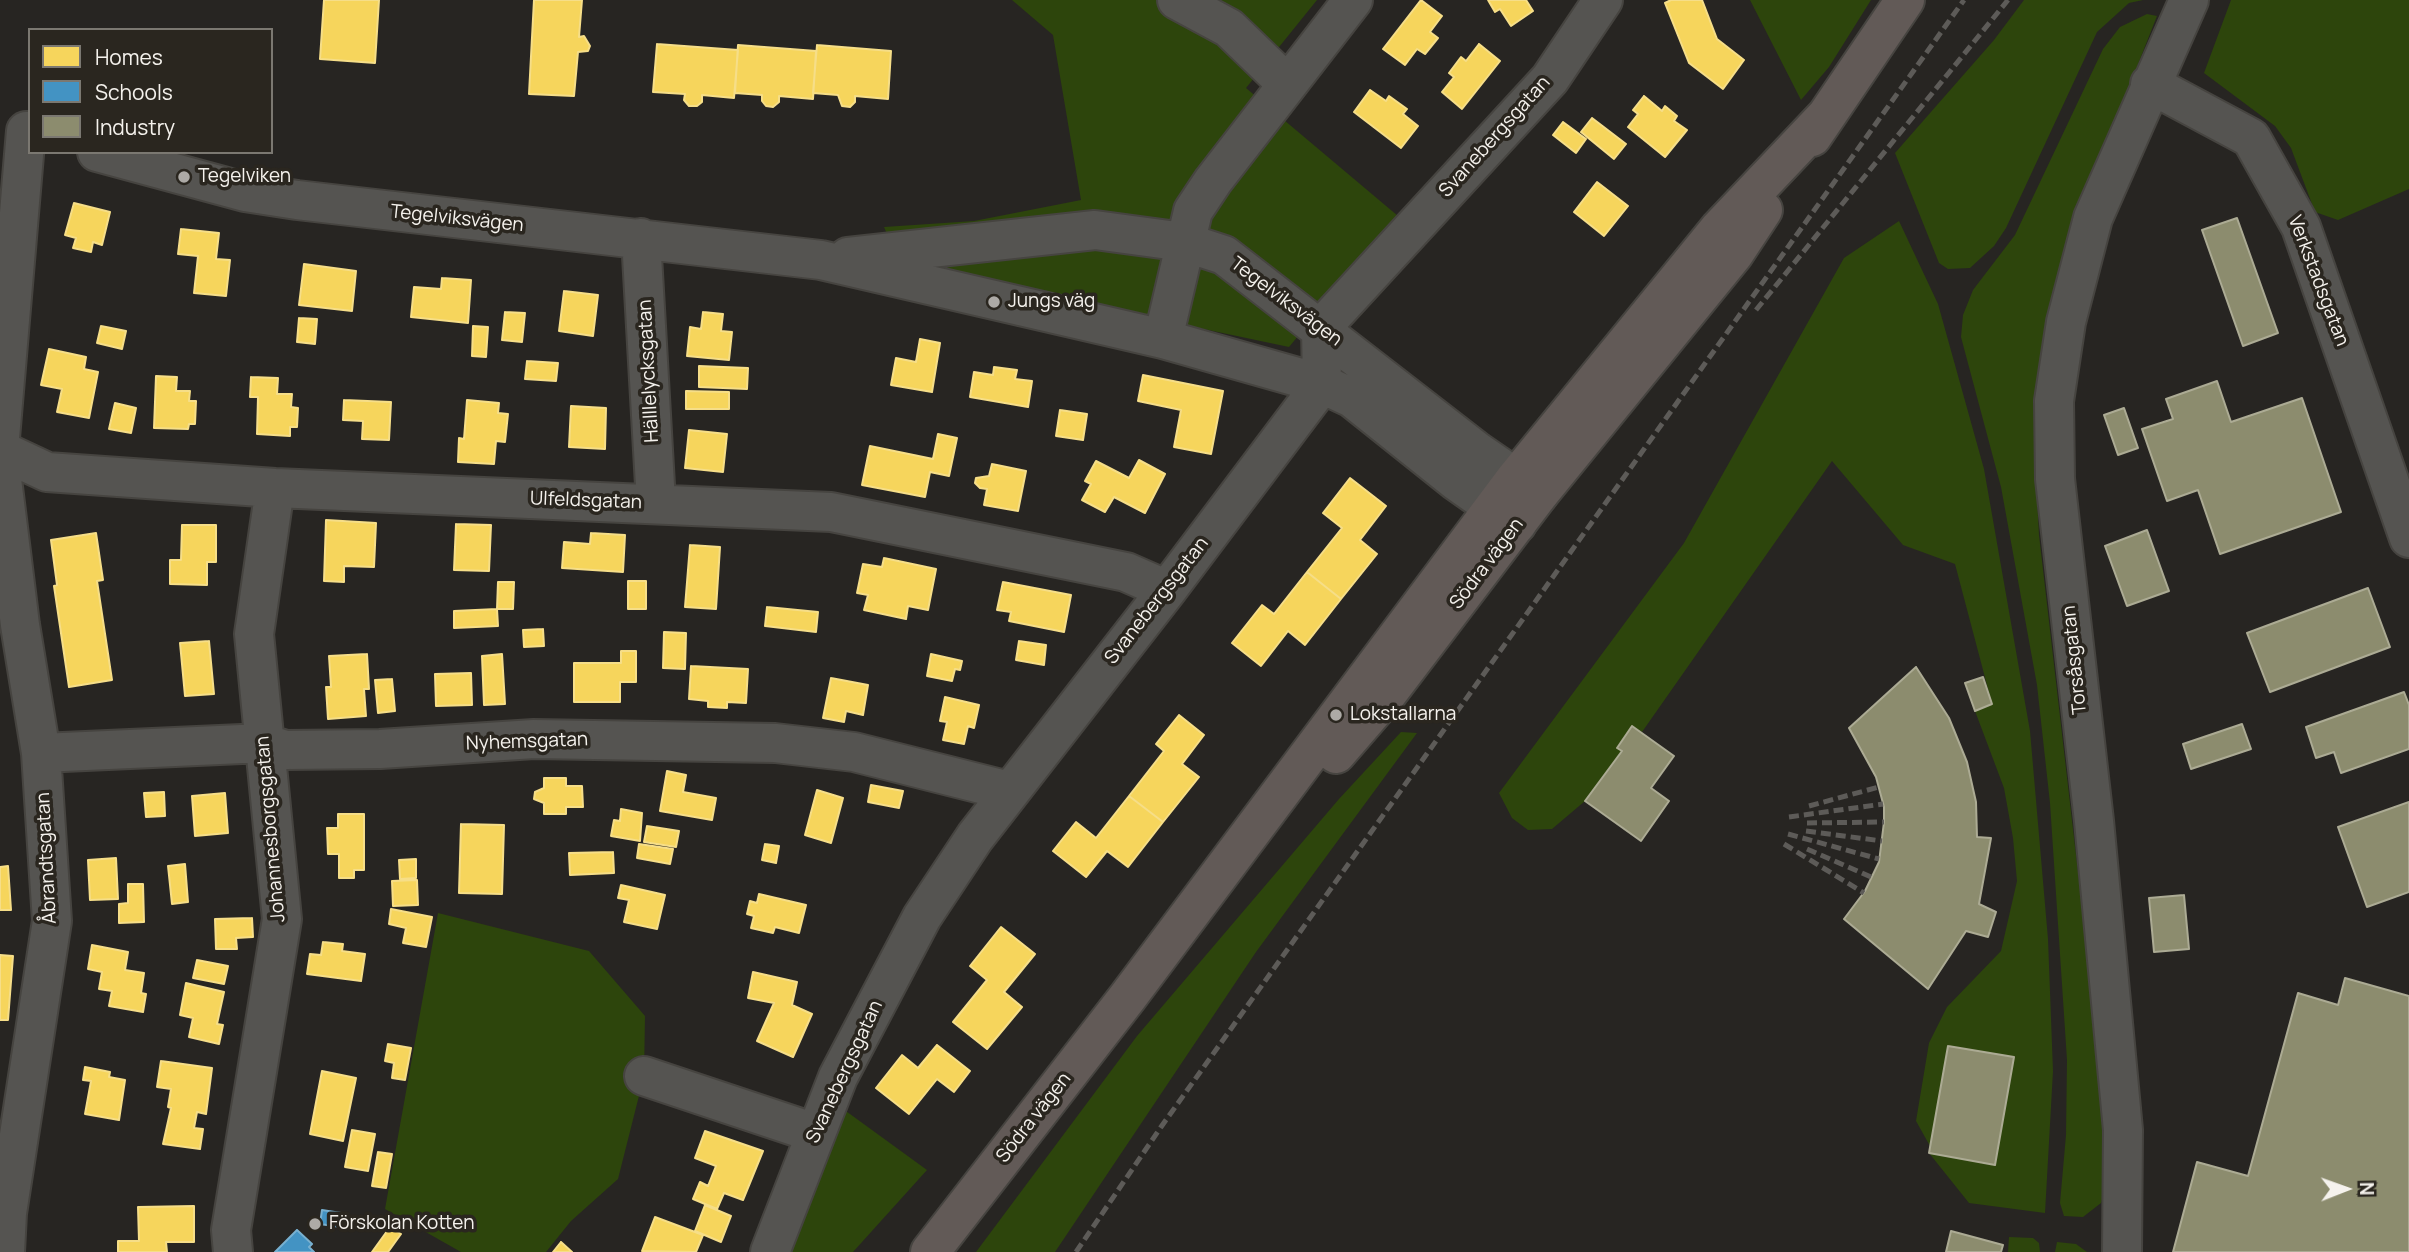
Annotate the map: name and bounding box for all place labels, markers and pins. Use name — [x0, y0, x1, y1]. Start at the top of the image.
place label: Tegelviken — [198, 166, 291, 188]
marker: Tegelviken — [176, 169, 192, 185]
place label: Jungs väg — [1008, 291, 1095, 313]
marker: Jungs väg — [986, 294, 1002, 310]
place label: Lokstallarna — [1350, 704, 1456, 726]
marker: Lokstallarna — [1328, 707, 1344, 723]
place label: Förskolan Kotten — [329, 1213, 474, 1235]
marker: Förskolan Kotten — [307, 1216, 323, 1232]

